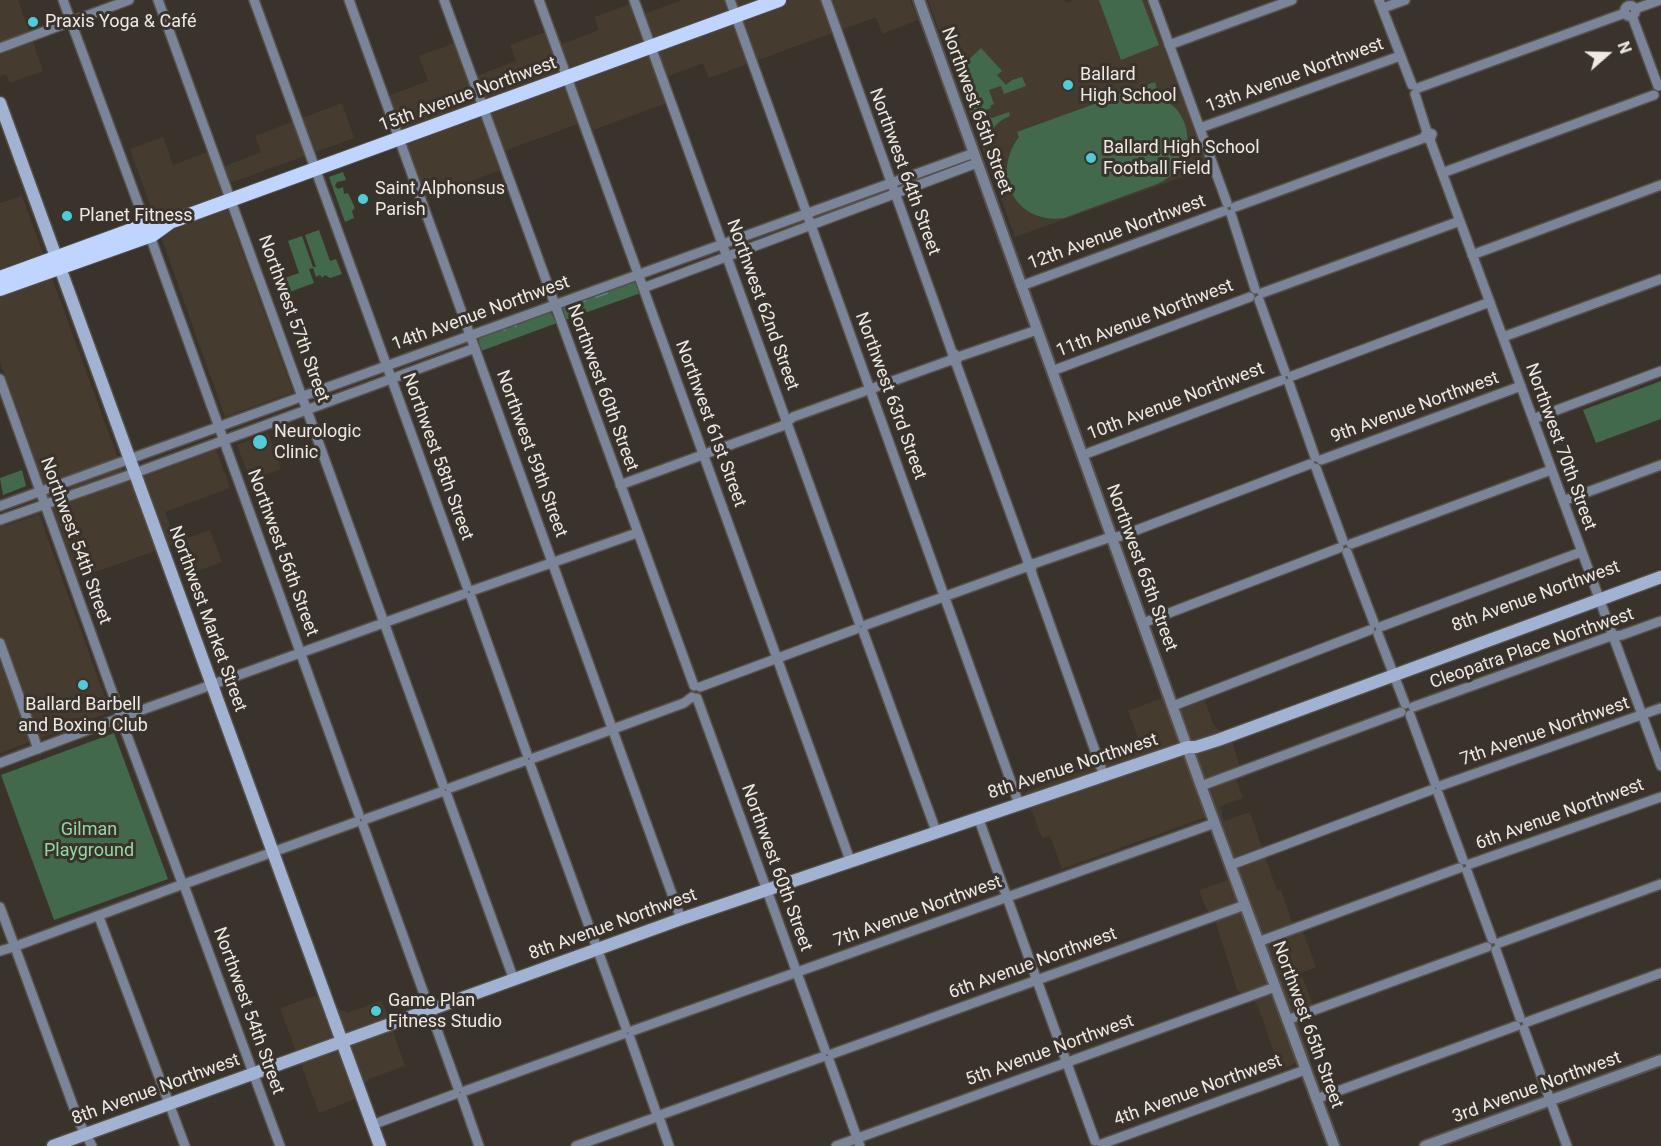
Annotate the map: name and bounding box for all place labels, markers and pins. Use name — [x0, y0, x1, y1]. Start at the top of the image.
place label: Praxis Yoga & Café — [45, 11, 197, 33]
marker: Praxis Yoga & Café — [26, 15, 40, 29]
place label: Ballard High School — [1080, 64, 1177, 106]
marker: Ballard High School — [1061, 78, 1075, 92]
place label: Ballard High School Football Field — [1103, 137, 1260, 180]
marker: Ballard High School Football Field — [1084, 151, 1098, 165]
place label: Saint Alphonsus Parish — [375, 178, 505, 220]
marker: Saint Alphonsus Parish — [356, 192, 370, 206]
place label: Planet Fitness — [79, 205, 193, 227]
marker: Planet Fitness — [60, 209, 74, 223]
place label: Neurologic Clinic — [274, 421, 361, 464]
marker: Neurologic Clinic — [251, 433, 269, 451]
marker: Ballard Barbell and Boxing Club — [76, 678, 90, 692]
place label: Ballard Barbell and Boxing Club — [18, 694, 148, 736]
place label: Game Plan Fitness Studio — [388, 990, 502, 1032]
marker: Game Plan Fitness Studio — [369, 1004, 383, 1018]

